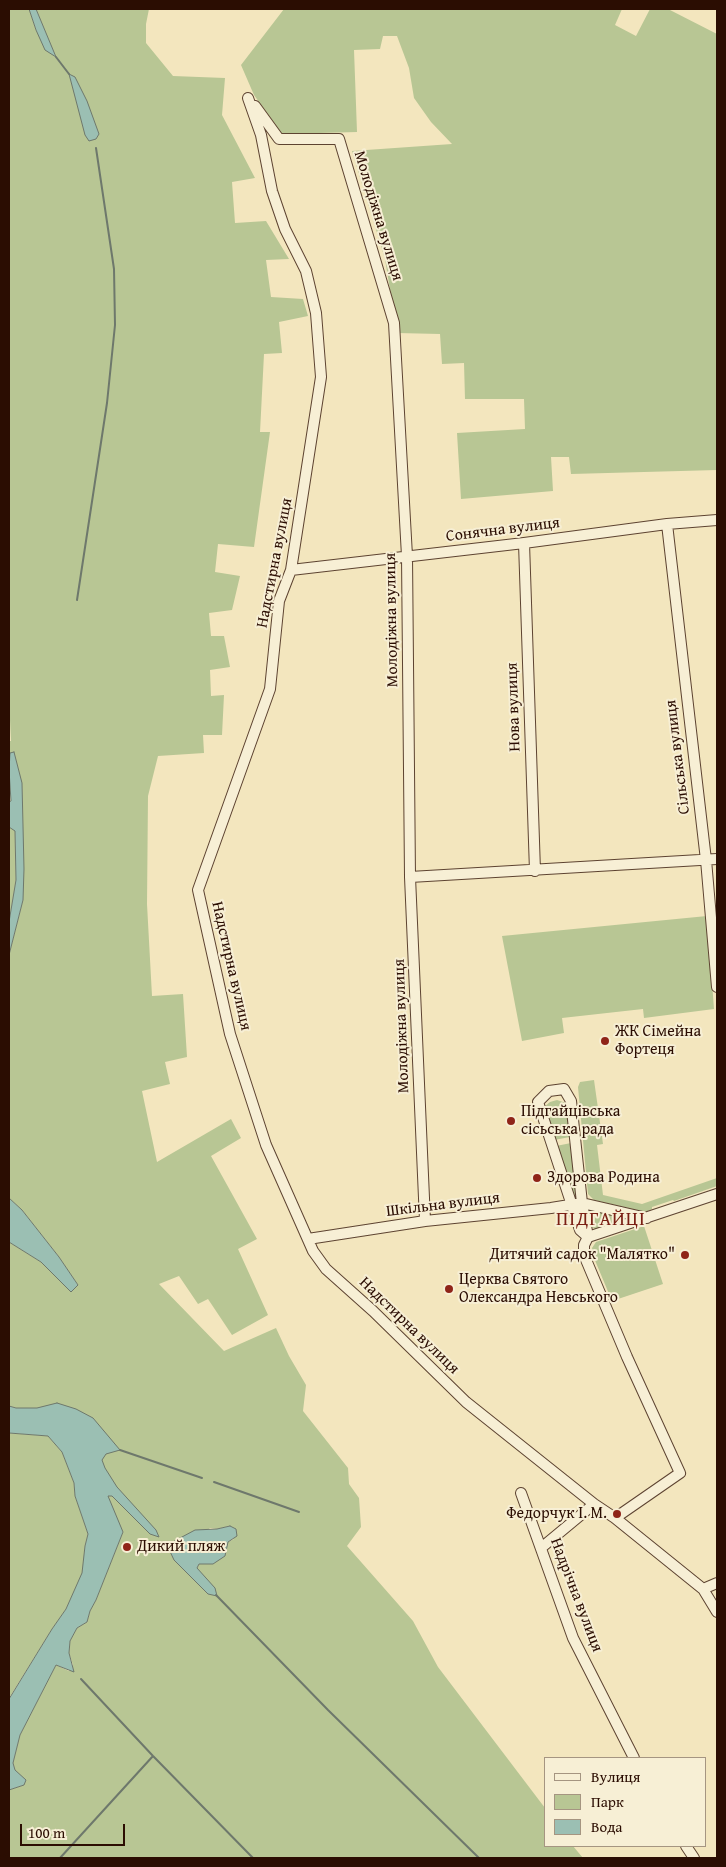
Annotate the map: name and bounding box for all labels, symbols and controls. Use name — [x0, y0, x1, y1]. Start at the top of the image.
street label: Молодіжна вулиця — [349, 149, 407, 283]
street label: Надстирна вулиця — [253, 496, 297, 630]
street label: Сонячна вулиця — [445, 513, 561, 547]
street label: Молодіжна вулиця — [381, 553, 403, 687]
street label: Нова вулиця — [503, 662, 525, 752]
street label: Сільська вулиця — [661, 699, 695, 815]
street label: Надстирна вулиця — [207, 900, 255, 1032]
street label: Молодіжна вулиця — [390, 958, 414, 1094]
place label: ЖК Сімейна Фортеця — [615, 1022, 701, 1060]
marker: ЖК Сімейна Фортеця — [599, 1035, 611, 1047]
place label: Підгайцівська сісьська рада — [521, 1102, 620, 1140]
marker: Підгайцівська сісьська рада — [505, 1115, 517, 1127]
place label: Здорова Родина — [547, 1168, 660, 1188]
marker: Здорова Родина — [531, 1172, 543, 1184]
street label: Шкільна вулиця — [385, 1188, 501, 1222]
district label: ПІДГАЙЦІ — [555, 1209, 647, 1231]
place label: Дитячий садок "Малятко" — [489, 1245, 675, 1265]
marker: Дитячий садок "Малятко" — [679, 1249, 691, 1261]
place label: Церква Святого Олександра Невського — [459, 1270, 618, 1308]
street label: Надстирна вулиця — [355, 1273, 463, 1379]
marker: Церква Святого Олександра Невського — [443, 1283, 455, 1295]
place label: Федорчук І. М. — [506, 1504, 607, 1524]
marker: Федорчук І. М. — [611, 1508, 623, 1520]
street label: Надрічна вулиця — [545, 1535, 607, 1655]
place label: Дикий пляж — [137, 1537, 225, 1557]
marker: Дикий пляж — [121, 1541, 133, 1553]
legend — [544, 1757, 706, 1847]
text: Вулиця — [591, 1766, 640, 1787]
text: Парк — [591, 1791, 624, 1812]
scale bar — [22, 1814, 128, 1846]
text: Вода — [591, 1816, 622, 1837]
text: 100 m — [28, 1822, 65, 1843]

